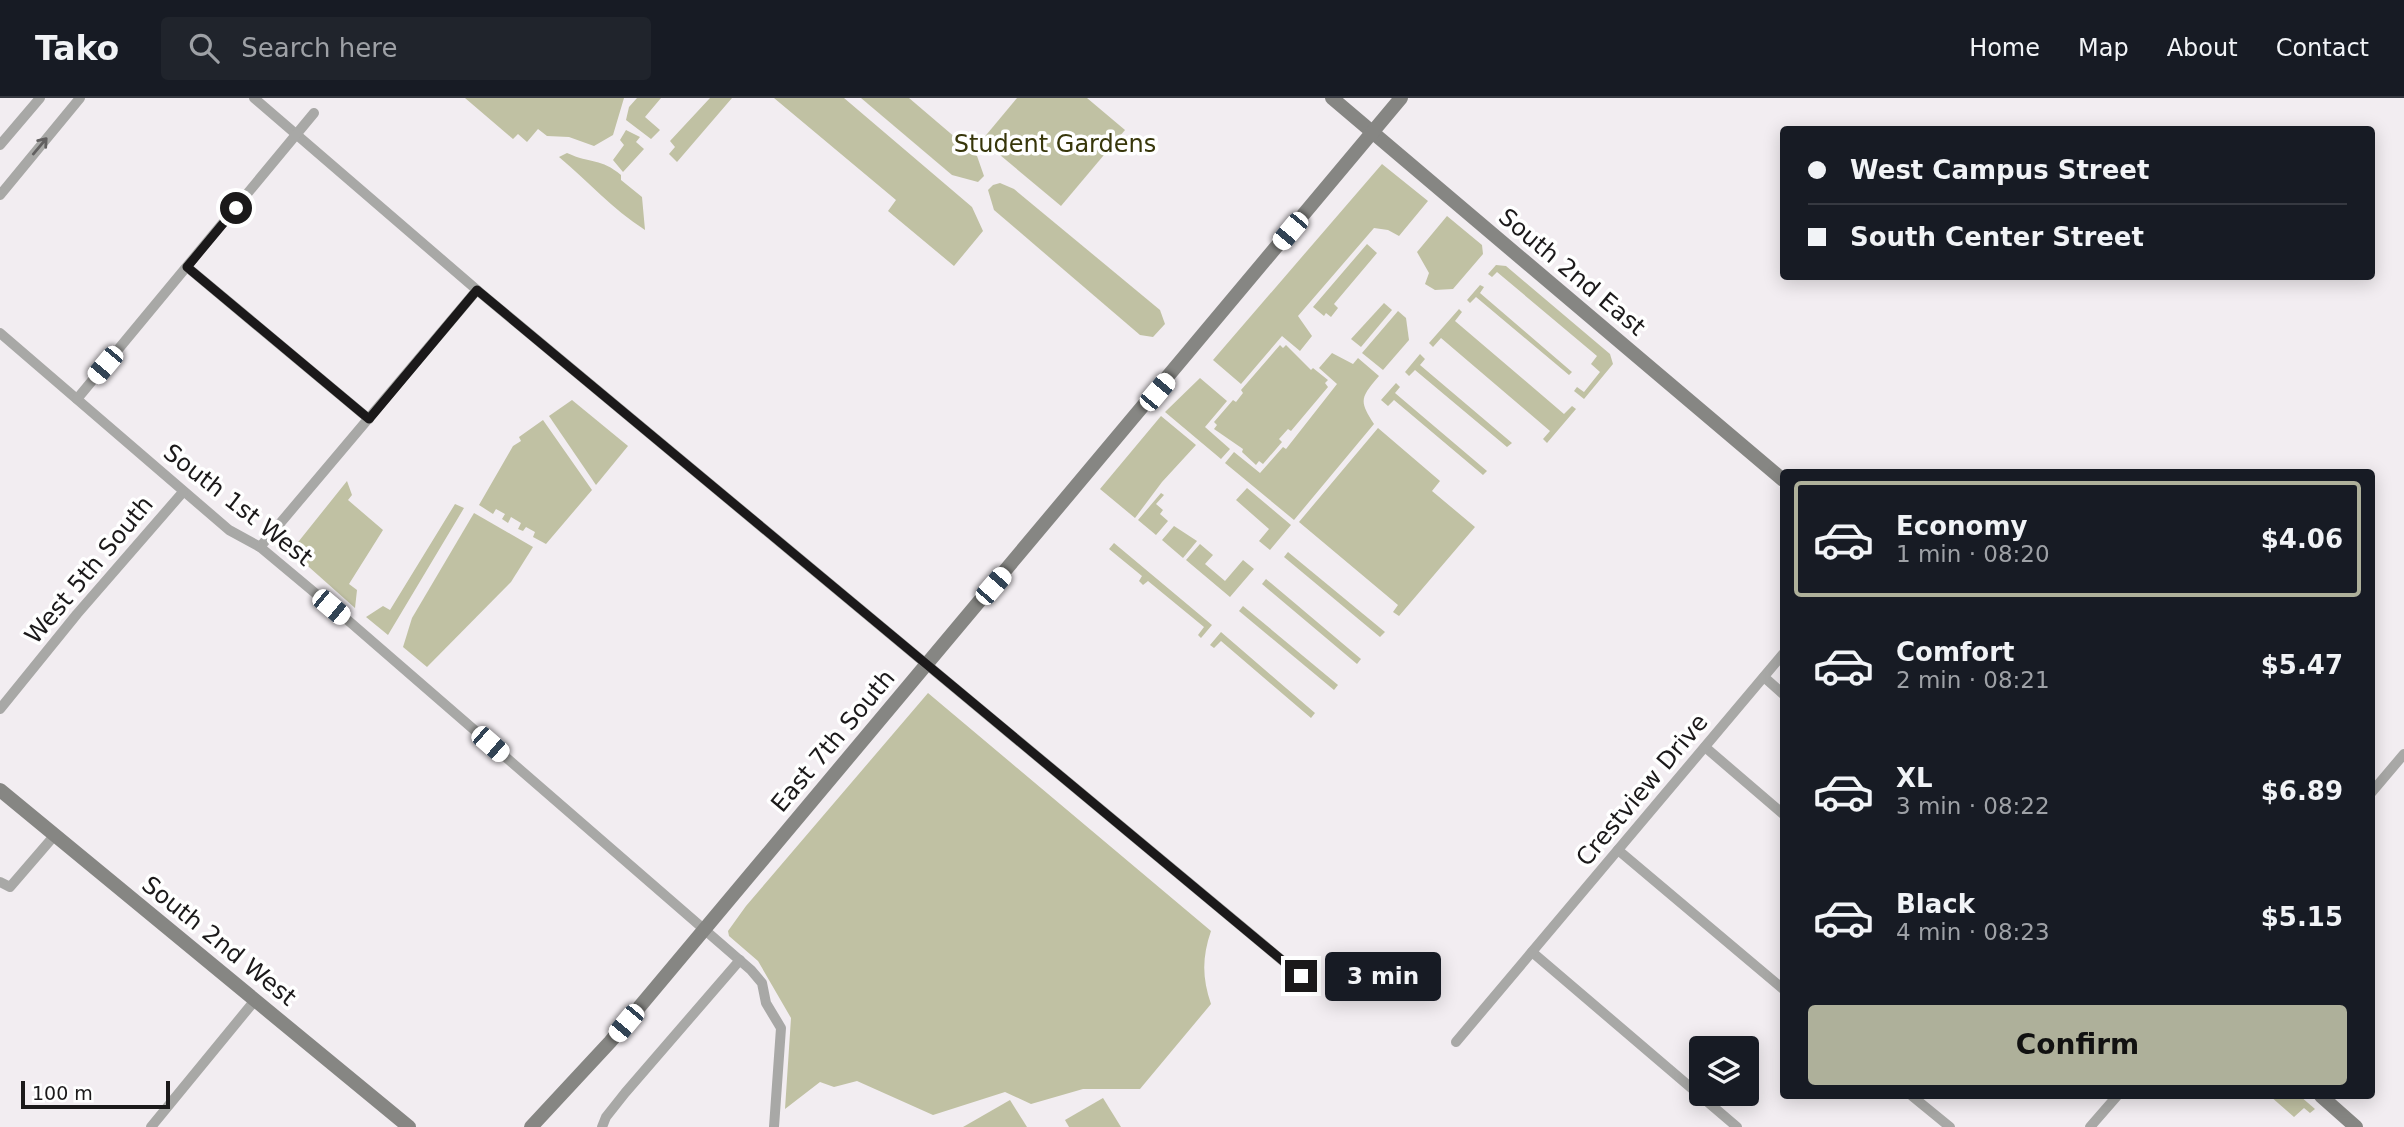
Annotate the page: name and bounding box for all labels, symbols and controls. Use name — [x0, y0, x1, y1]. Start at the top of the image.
search box — [161, 17, 651, 80]
text: Tako — [35, 29, 119, 68]
icon: search — [185, 29, 223, 67]
text: Search here — [241, 33, 397, 63]
text: Home — [1969, 34, 2040, 62]
text: Map — [2078, 34, 2129, 62]
text: About — [2167, 34, 2238, 62]
text: Contact — [2276, 34, 2369, 62]
park label: Student Gardens — [954, 130, 1156, 158]
one-way arrow — [32, 138, 47, 156]
text: West Campus Street — [1850, 155, 2149, 185]
route start — [220, 192, 252, 224]
street label: South 2nd East — [1493, 203, 1651, 341]
car — [1269, 208, 1312, 254]
text: South Center Street — [1850, 222, 2144, 252]
car — [84, 342, 127, 388]
car — [1136, 369, 1179, 415]
street label: South 1st West — [158, 438, 318, 572]
street label: West 5th South — [19, 491, 159, 649]
icon: car — [1812, 508, 1875, 571]
text: Economy — [1896, 511, 2027, 541]
text: $4.06 — [2261, 524, 2343, 554]
text: 1 min · 08:20 — [1896, 541, 2050, 567]
car — [972, 563, 1015, 609]
car — [309, 585, 354, 629]
icon: car — [1812, 634, 1875, 697]
text: Comfort — [1896, 637, 2014, 667]
text: $5.47 — [2261, 650, 2343, 680]
street label: East 7th South — [765, 664, 901, 818]
text: 2 min · 08:21 — [1896, 667, 2050, 693]
street label: Crestview Drive — [1570, 708, 1714, 872]
car — [468, 722, 513, 766]
icon: car — [1812, 760, 1875, 823]
text: XL — [1896, 763, 1933, 793]
text: $6.89 — [2261, 776, 2343, 806]
text: 3 min · 08:22 — [1896, 793, 2050, 819]
street label: South 2nd West — [136, 870, 302, 1012]
icon: car — [1812, 886, 1875, 949]
text: Black — [1896, 889, 1975, 919]
text: $5.15 — [2261, 902, 2343, 932]
text: 4 min · 08:23 — [1896, 919, 2050, 945]
callout: 3 min — [1326, 952, 1441, 1001]
route end — [1285, 960, 1317, 992]
text: 3 min — [1347, 963, 1419, 989]
car — [605, 1000, 648, 1046]
button: Confirm — [1808, 1005, 2347, 1085]
map controls — [1689, 1036, 1759, 1106]
button: layers — [1689, 1036, 1759, 1106]
scale bar — [21, 1078, 170, 1110]
text: 100 m — [32, 1082, 93, 1104]

